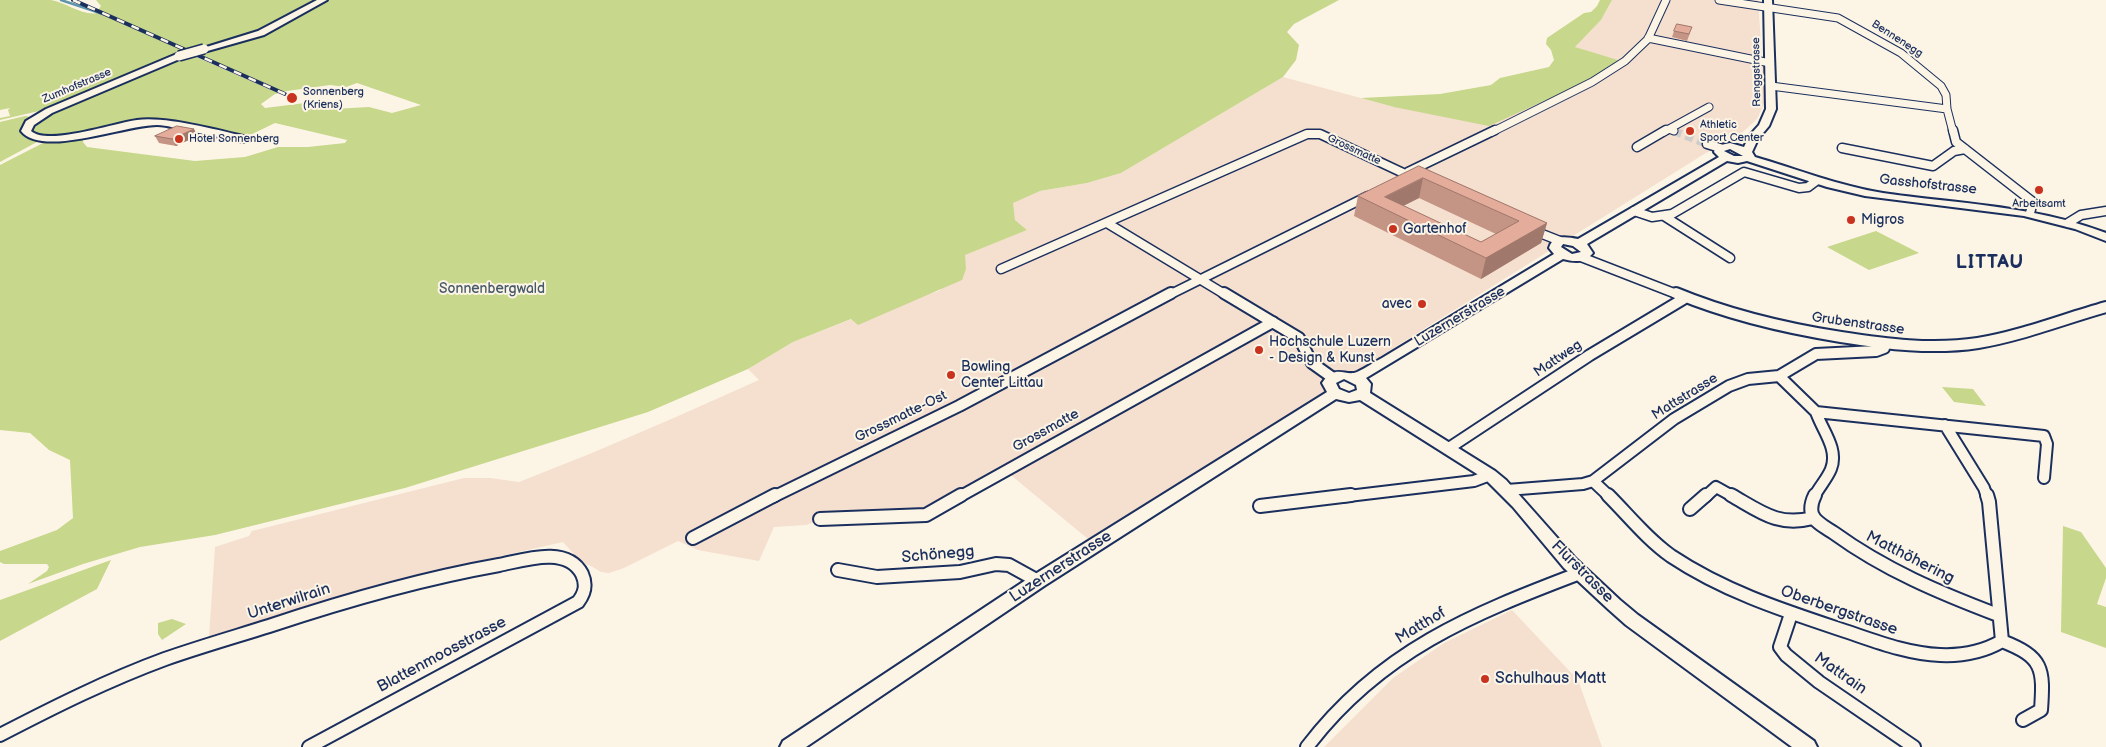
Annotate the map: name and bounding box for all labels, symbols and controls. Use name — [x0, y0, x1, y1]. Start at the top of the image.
street label: Bennenegg — [1869, 18, 1925, 60]
street label: Renggstrasse — [1750, 37, 1764, 107]
street label: Zumhofstrasse — [41, 66, 113, 106]
place label: Sonnenberg (Kriens) — [303, 85, 364, 111]
marker: Sonnenberg (Kriens) — [285, 91, 299, 105]
place label: Athletic Sport Center — [1700, 118, 1764, 144]
marker: Athletic Sport Center — [1684, 125, 1696, 137]
place label: Hotel Sonnenberg — [189, 132, 279, 146]
street label: Grossmatte — [1325, 132, 1383, 168]
marker: Hotel Sonnenberg — [173, 133, 185, 145]
street label: Gasshofstrasse — [1878, 172, 1978, 198]
marker: Arbeitsamt — [2033, 184, 2045, 196]
place label: Arbeitsamt — [2012, 197, 2066, 211]
place label: Migros — [1861, 212, 1904, 228]
marker: Migros — [1845, 214, 1857, 226]
place label: Gartenhof — [1403, 221, 1467, 237]
marker: Gartenhof — [1387, 223, 1399, 235]
district label: LITTAU — [1955, 252, 2025, 274]
park label: Sonnenbergwald — [439, 281, 545, 297]
street label: Luzernerstrasse — [1412, 283, 1508, 351]
place label: avec — [1382, 296, 1412, 312]
marker: avec — [1416, 298, 1428, 310]
street label: Grubenstrasse — [1811, 309, 1905, 339]
place label: Hochschule Luzern - Design & Kunst — [1269, 334, 1391, 367]
street label: Mattweg — [1531, 337, 1585, 381]
marker: Hochschule Luzern - Design & Kunst — [1253, 344, 1265, 356]
place label: Bowling Center Littau — [961, 359, 1043, 392]
marker: Bowling Center Littau — [945, 369, 957, 381]
street label: Mattstrasse — [1649, 370, 1721, 424]
street label: Grossmatte-Ost — [852, 388, 950, 446]
street label: Grossmatte — [1010, 406, 1082, 456]
street label: Luzernerstrasse — [1006, 527, 1116, 607]
street label: Matthöhering — [1863, 528, 1957, 588]
street label: Flurstrasse — [1547, 537, 1617, 607]
street label: Schönegg — [901, 542, 975, 568]
street label: Unterwilrain — [245, 580, 333, 624]
street label: Oberbergstrasse — [1778, 582, 1900, 640]
street label: Matthof — [1392, 603, 1450, 649]
street label: Blattenmoosstrasse — [374, 613, 510, 697]
street label: Mattrain — [1810, 649, 1870, 699]
place label: Schulhaus Matt — [1495, 669, 1606, 689]
marker: Schulhaus Matt — [1479, 673, 1491, 685]

